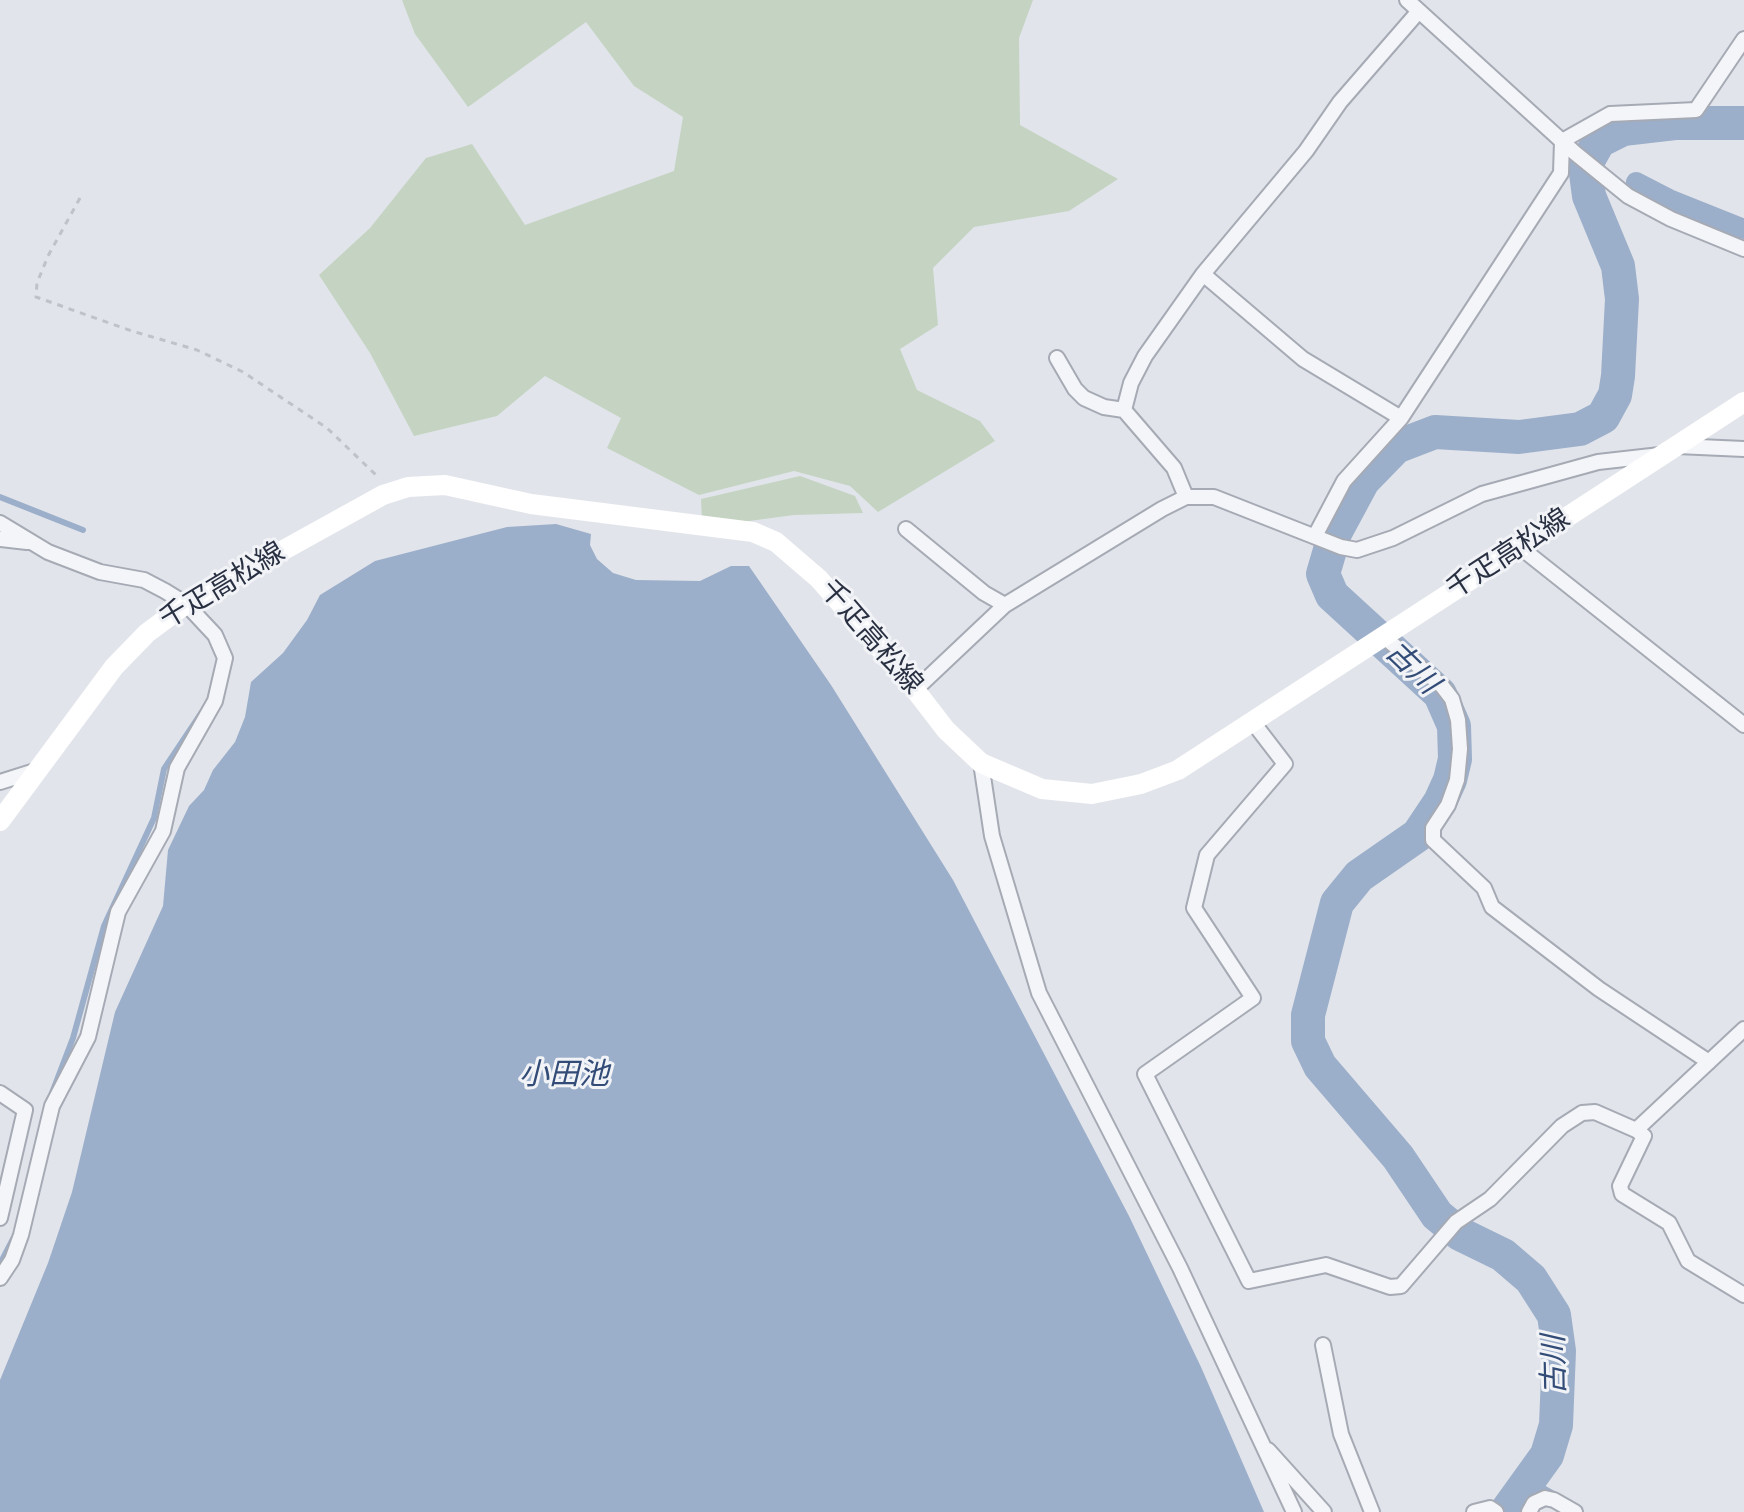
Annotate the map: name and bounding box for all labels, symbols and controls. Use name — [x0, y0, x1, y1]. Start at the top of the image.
street label: 千疋高松線 — [1441, 503, 1577, 607]
street label: 千疋高松線 — [154, 537, 292, 637]
street label: 千疋高松線 — [811, 574, 929, 702]
water label: 古川 — [1377, 635, 1445, 703]
water label: 小田池 — [519, 1058, 609, 1094]
water label: 古川 — [1537, 1335, 1575, 1395]

